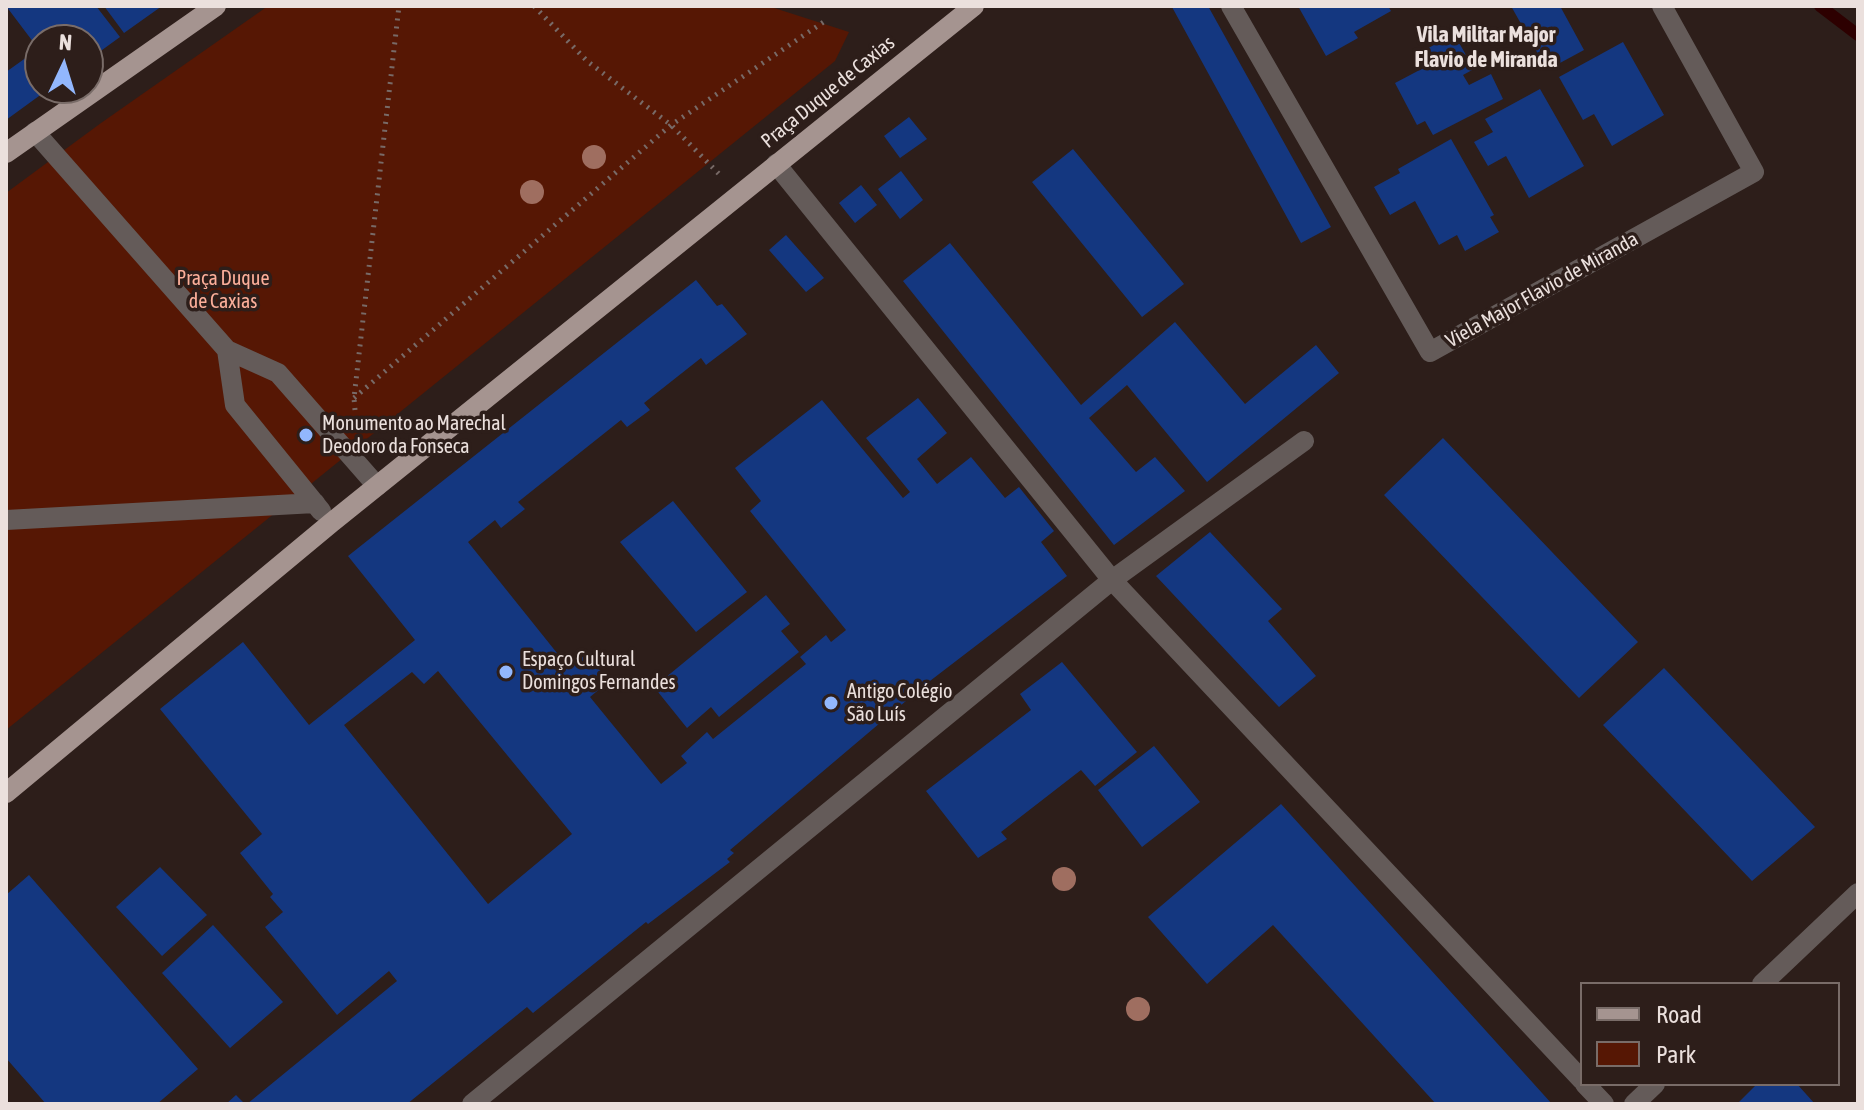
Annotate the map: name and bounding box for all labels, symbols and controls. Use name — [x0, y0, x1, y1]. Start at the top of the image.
district label: Vila Militar Major Flavio de Miranda — [1414, 22, 1558, 74]
north arrow — [24, 24, 104, 104]
text: N — [58, 29, 73, 55]
street label: Praça Duque de Caxias — [757, 31, 899, 153]
street label: Viela Major Flavio de Miranda — [1442, 227, 1642, 353]
park label: Praça Duque de Caxias — [176, 267, 270, 314]
place label: Monumento ao Marechal Deodoro da Fonseca — [322, 412, 506, 459]
marker: Monumento ao Marechal Deodoro da Fonseca — [297, 426, 315, 444]
place label: Espaço Cultural Domingos Fernandes — [522, 648, 676, 695]
marker: Espaço Cultural Domingos Fernandes — [497, 663, 515, 681]
place label: Antigo Colégio São Luís — [847, 680, 952, 727]
marker: Antigo Colégio São Luís — [822, 694, 840, 712]
legend — [1580, 982, 1840, 1086]
text: Road — [1656, 1001, 1702, 1028]
text: Park — [1656, 1041, 1696, 1068]

